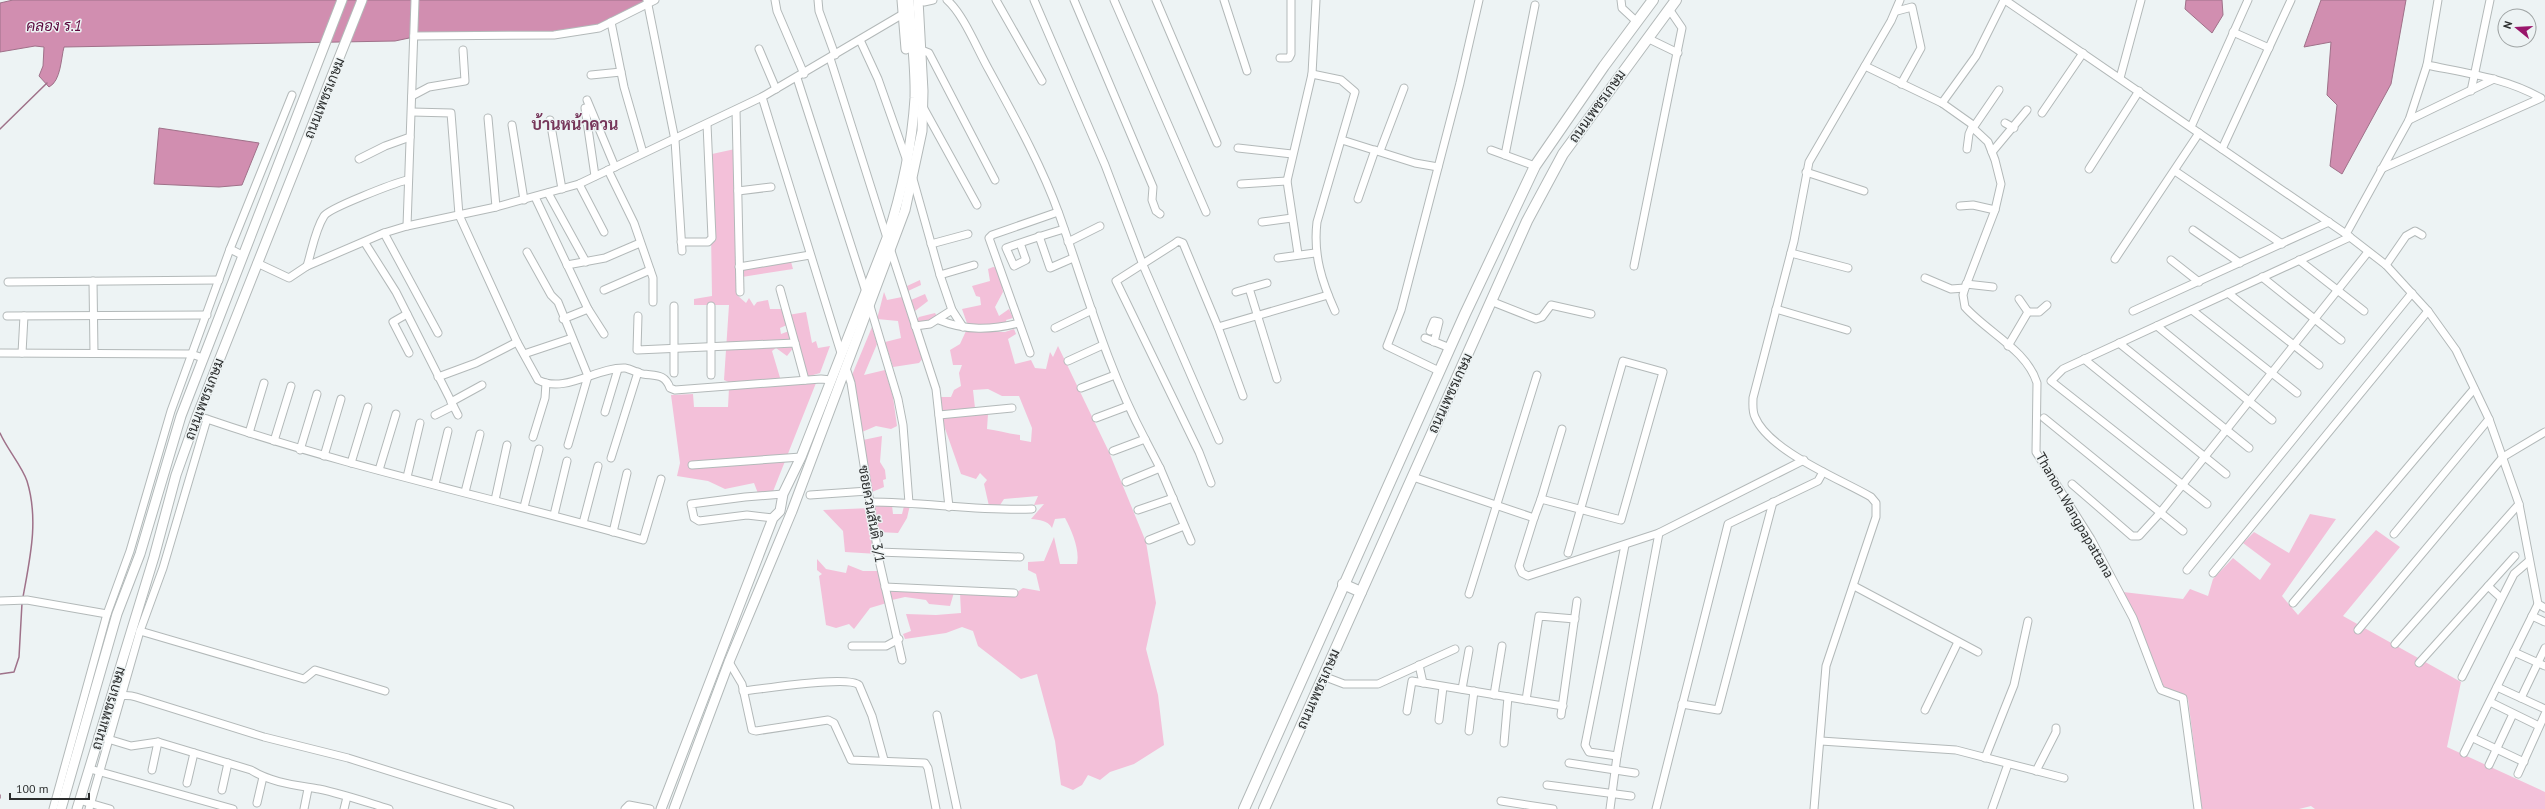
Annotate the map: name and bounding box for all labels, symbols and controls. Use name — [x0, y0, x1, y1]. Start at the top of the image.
north arrow — [2497, 8, 2537, 48]
water label: คลอง ร.1 — [26, 16, 82, 35]
text: N — [2500, 19, 2515, 31]
street label: ถนนเพชรเกษม — [300, 55, 348, 141]
street label: ถนนเพชรเกษม — [1564, 66, 1630, 146]
district label: บ้านหน้าควน — [532, 113, 618, 134]
street label: ถนนเพชรเกษม — [1424, 350, 1476, 436]
street label: ถนนเพชรเกษม — [180, 356, 228, 442]
street label: Thanon Wangpapattana — [2032, 449, 2118, 581]
street label: ซอยควนสันติ 3/1 — [855, 464, 889, 564]
street label: ถนนเพชรเกษม — [1292, 646, 1344, 732]
street label: ถนนเพชรเกษม — [87, 664, 129, 752]
scale bar — [10, 775, 89, 801]
text: 100 m — [16, 781, 49, 796]

